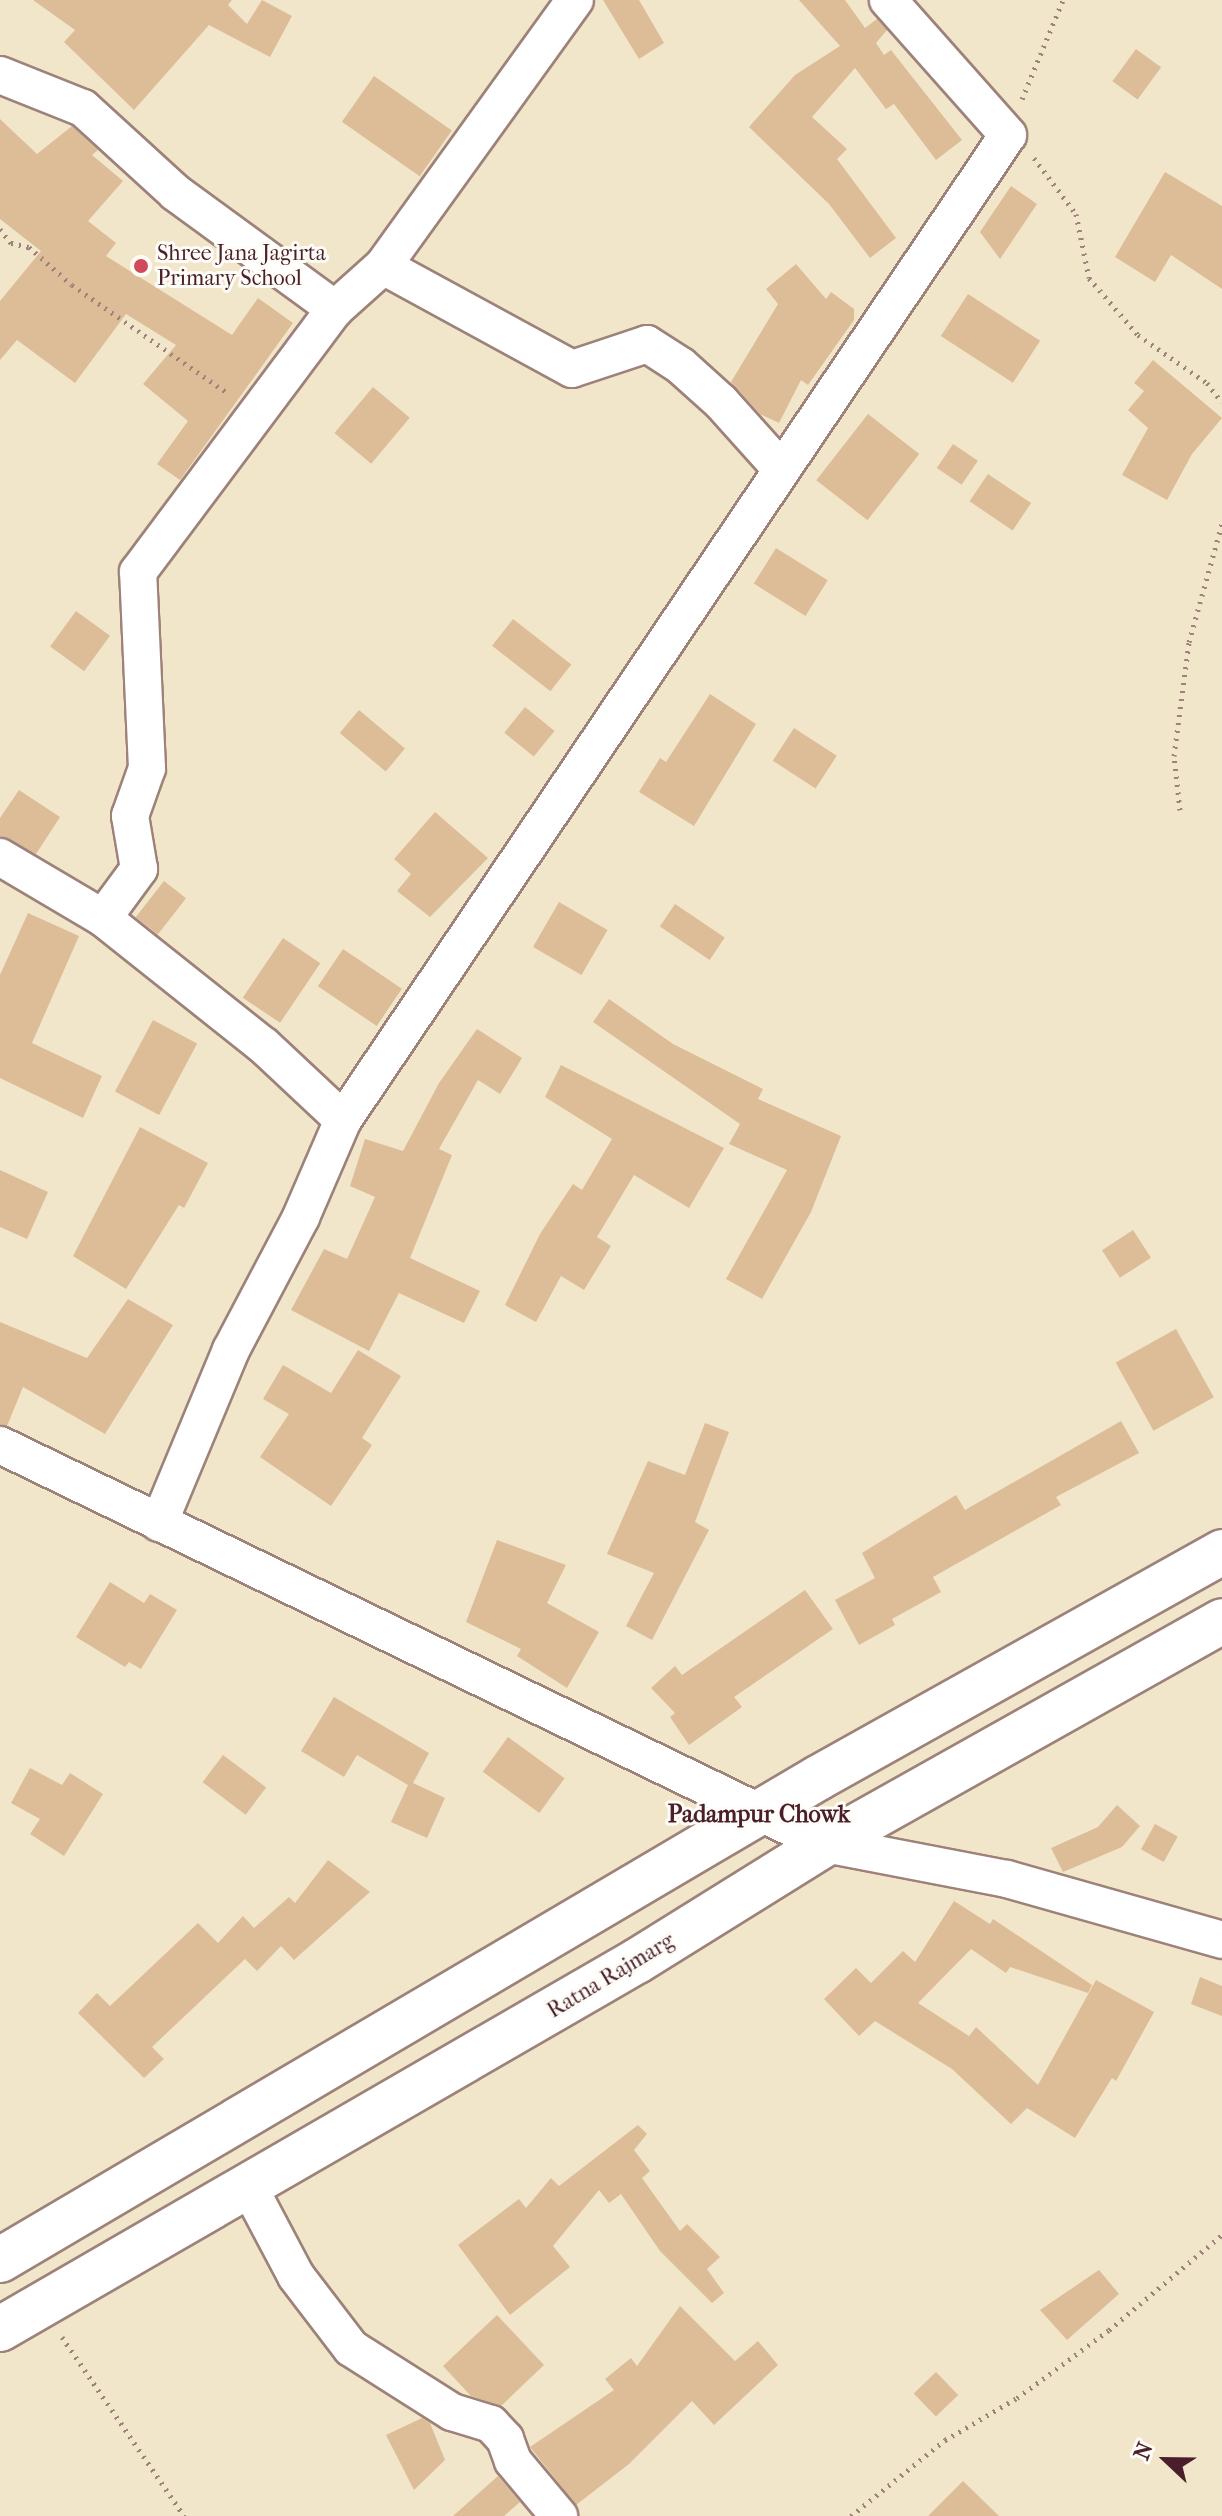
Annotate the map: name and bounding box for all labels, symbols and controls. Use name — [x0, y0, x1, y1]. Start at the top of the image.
place label: Shree Jana Jagirta Primary School — [157, 240, 326, 292]
marker: Shree Jana Jagirta Primary School — [132, 257, 150, 275]
district label: Padampur Chowk — [668, 1801, 850, 1829]
street label: Ratna Rajmarg — [543, 1928, 679, 2024]
north arrow — [1126, 2420, 1206, 2500]
text: N — [1129, 2438, 1159, 2464]

